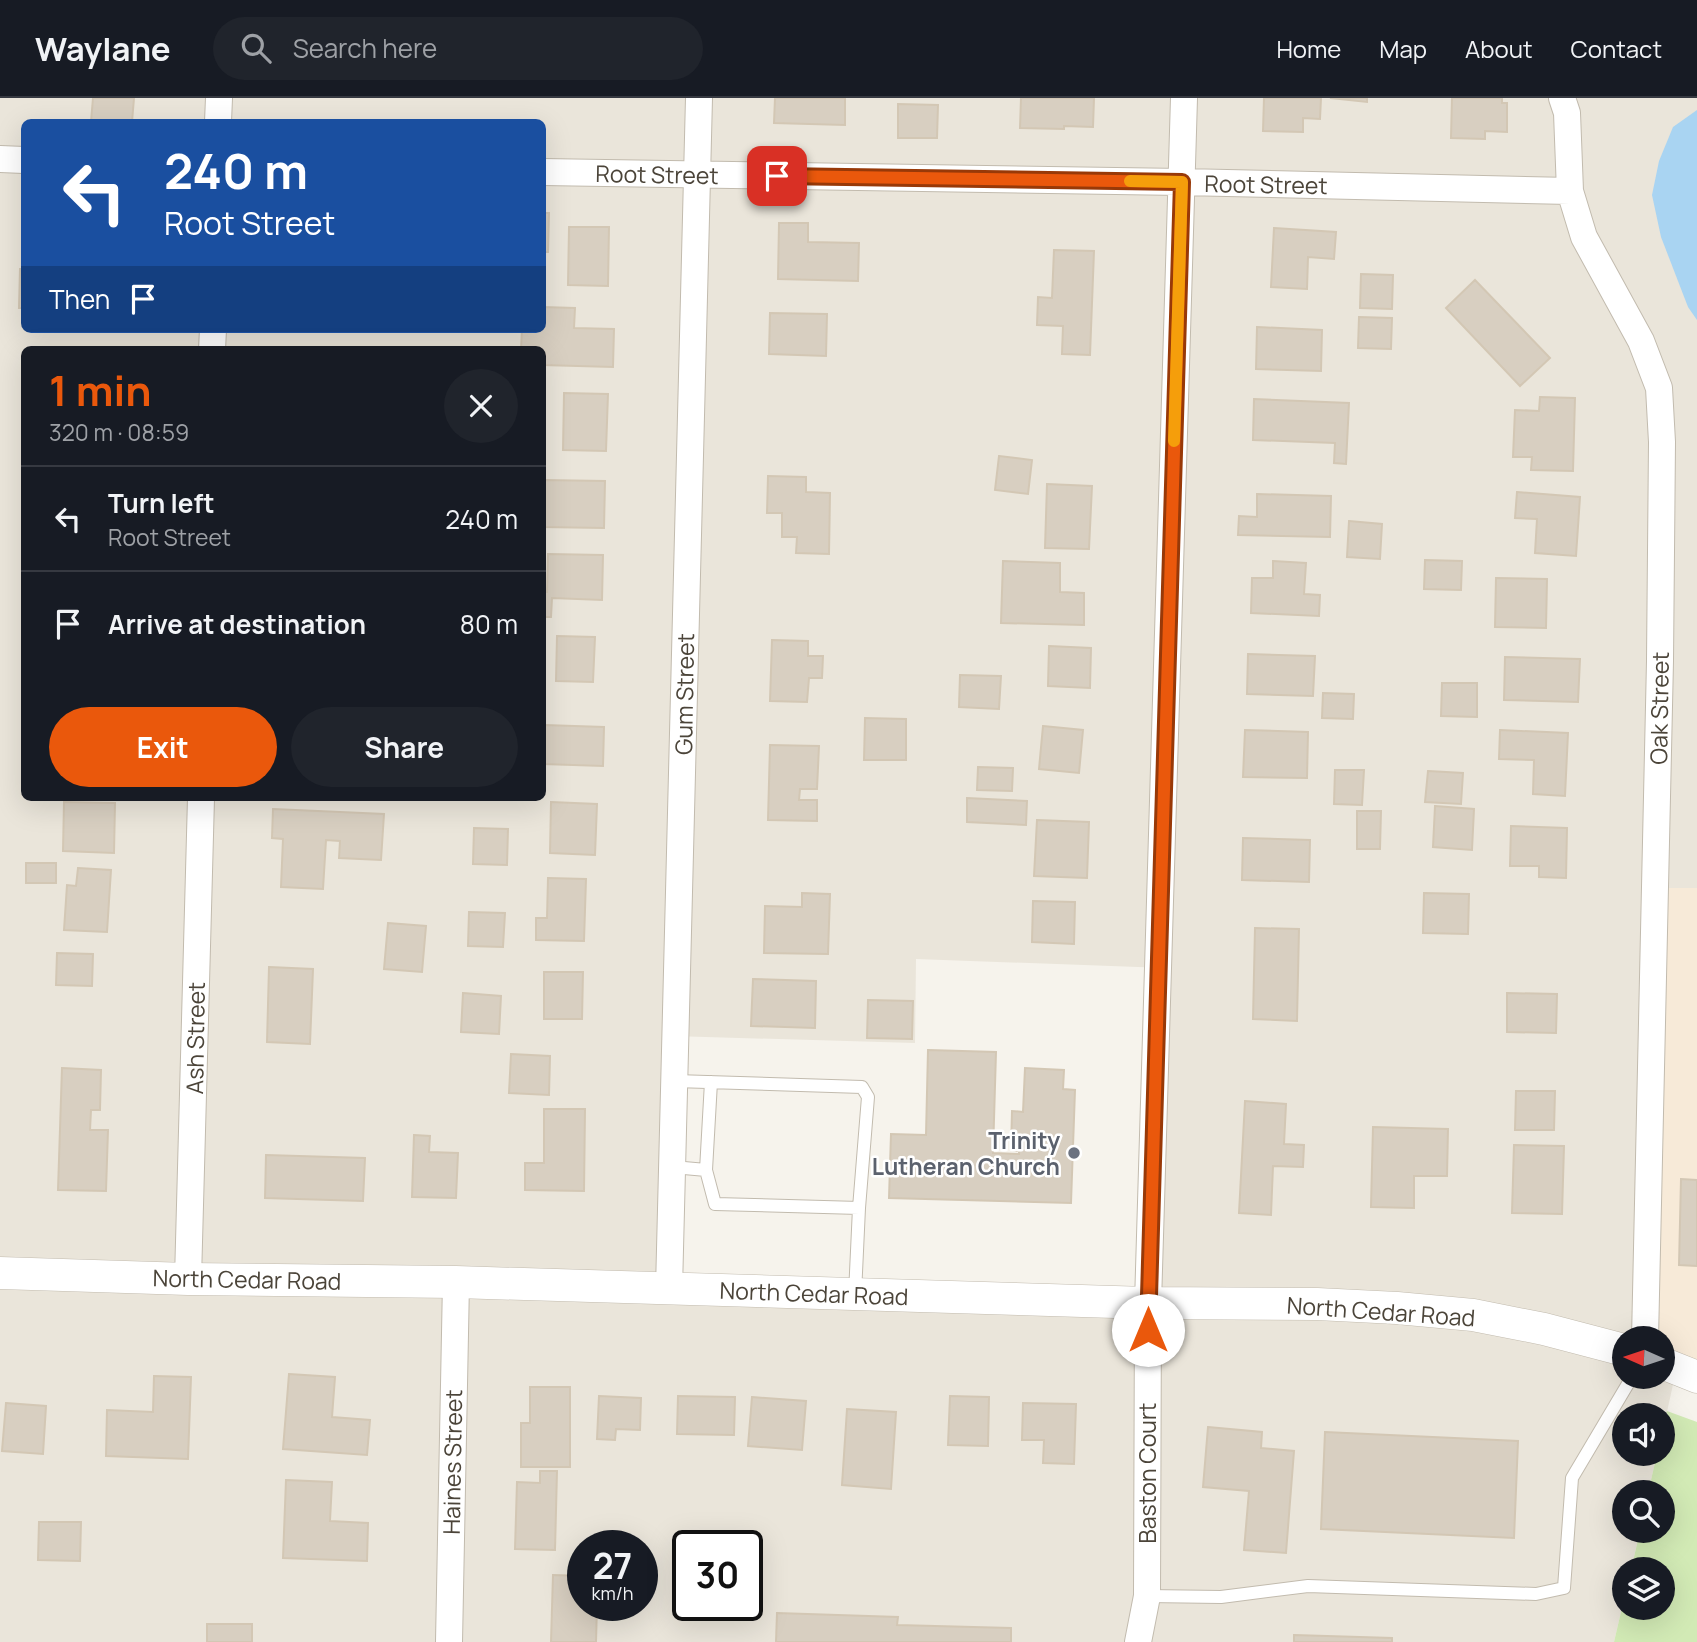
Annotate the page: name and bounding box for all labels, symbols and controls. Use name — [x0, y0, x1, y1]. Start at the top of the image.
search box — [213, 17, 703, 80]
text: Waylane — [35, 26, 171, 71]
icon: search — [237, 29, 275, 67]
text: Search here — [293, 30, 437, 66]
text: Home — [1276, 32, 1341, 65]
text: Map — [1379, 32, 1427, 65]
text: About — [1465, 32, 1533, 65]
text: Contact — [1571, 32, 1662, 65]
text: 240 m — [164, 137, 308, 204]
pin — [747, 146, 807, 206]
icon: left — [49, 147, 140, 238]
street label: Root Street — [595, 157, 719, 191]
icon: arrive — [758, 157, 796, 195]
street label: Root Street — [1204, 167, 1328, 201]
text: Root Street — [164, 201, 335, 245]
icon: arrive — [124, 280, 162, 318]
text: Then — [49, 281, 110, 317]
text: 1 min — [49, 361, 152, 419]
button: close — [444, 369, 518, 443]
text: 320 m · 08:59 — [49, 416, 189, 448]
text: Turn left — [108, 485, 215, 521]
icon: left — [49, 500, 87, 538]
text: 240 m — [445, 501, 518, 537]
text: Root Street — [108, 521, 231, 553]
icon: arrive — [49, 605, 87, 643]
text: Arrive at destination — [108, 606, 366, 642]
text: 80 m — [460, 606, 518, 642]
street label: Gum Street — [667, 633, 701, 755]
street label: Oak Street — [1642, 651, 1676, 765]
button: Exit — [49, 707, 277, 787]
button: Share — [291, 707, 518, 787]
street label: Ash Street — [178, 981, 212, 1095]
place label: Trinity Lutheran Church — [872, 1124, 1060, 1182]
marker: Trinity Lutheran Church — [1066, 1145, 1082, 1161]
street label: North Cedar Road — [152, 1261, 342, 1297]
street label: North Cedar Road — [719, 1274, 909, 1312]
street label: North Cedar Road — [1286, 1288, 1476, 1334]
position arrow — [1111, 1293, 1185, 1367]
north arrow — [1612, 1326, 1675, 1390]
map controls — [1612, 1326, 1675, 1620]
street label: Haines Street — [435, 1389, 469, 1535]
street label: Baston Court — [1131, 1403, 1163, 1543]
button: sound — [1612, 1403, 1675, 1466]
button: search — [1612, 1480, 1675, 1543]
speed limit sign: 30 — [672, 1530, 763, 1621]
text: 27 — [593, 1542, 632, 1590]
button: layers — [1612, 1557, 1675, 1620]
text: km/h — [592, 1581, 633, 1605]

